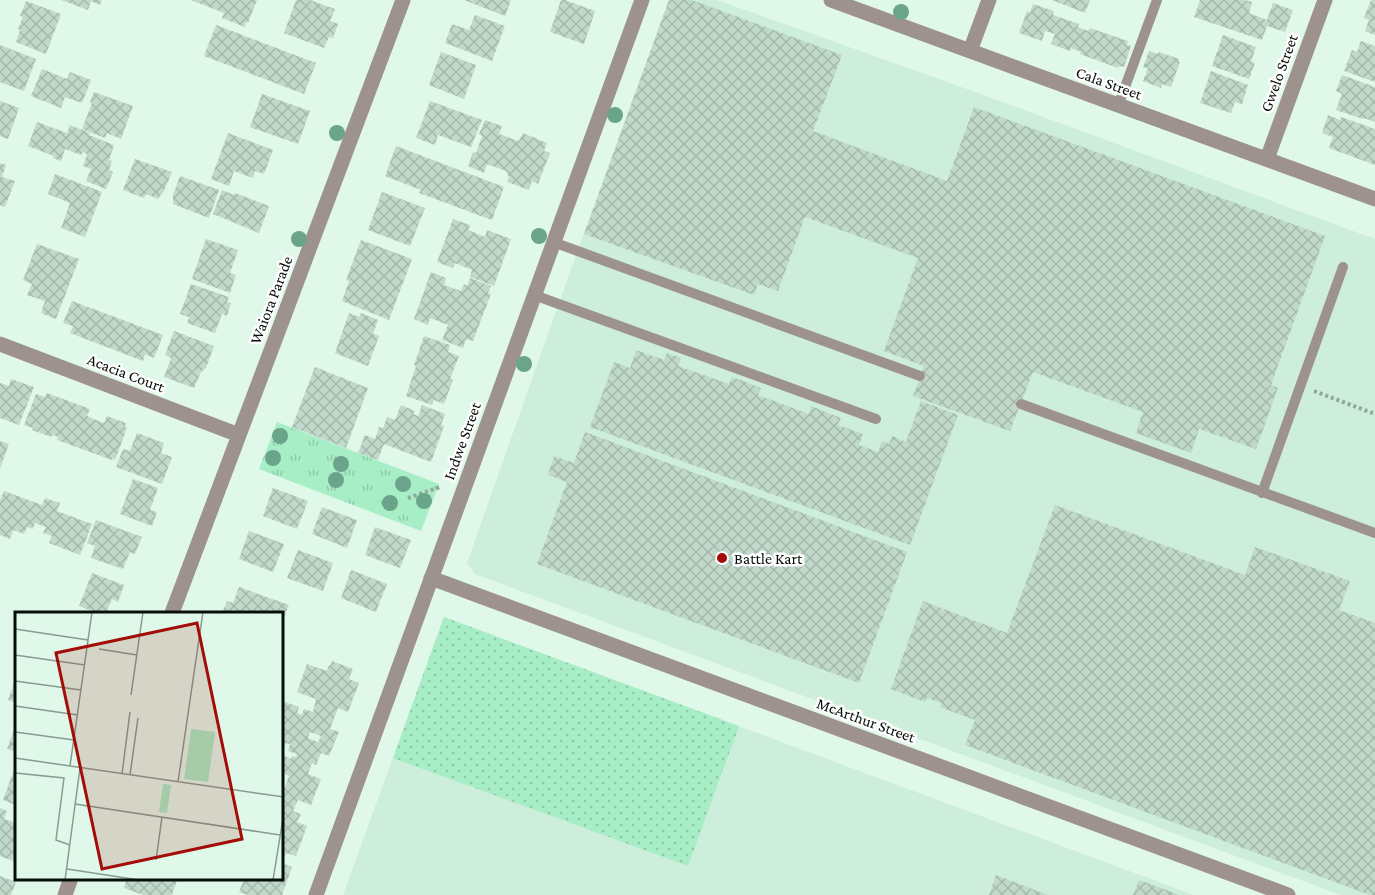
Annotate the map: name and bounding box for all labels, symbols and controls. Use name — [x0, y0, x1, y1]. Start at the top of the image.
street label: Gwelo Street — [1257, 31, 1301, 114]
street label: Cala Street — [1074, 63, 1145, 103]
street label: Waiora Parade — [246, 254, 296, 346]
street label: Acacia Court — [85, 351, 168, 396]
street label: Indwe Street — [440, 399, 484, 482]
place label: Battle Kart — [734, 550, 803, 567]
marker: Battle Kart — [715, 551, 729, 565]
inset map — [15, 612, 284, 880]
street label: McArthur Street — [815, 694, 918, 746]

